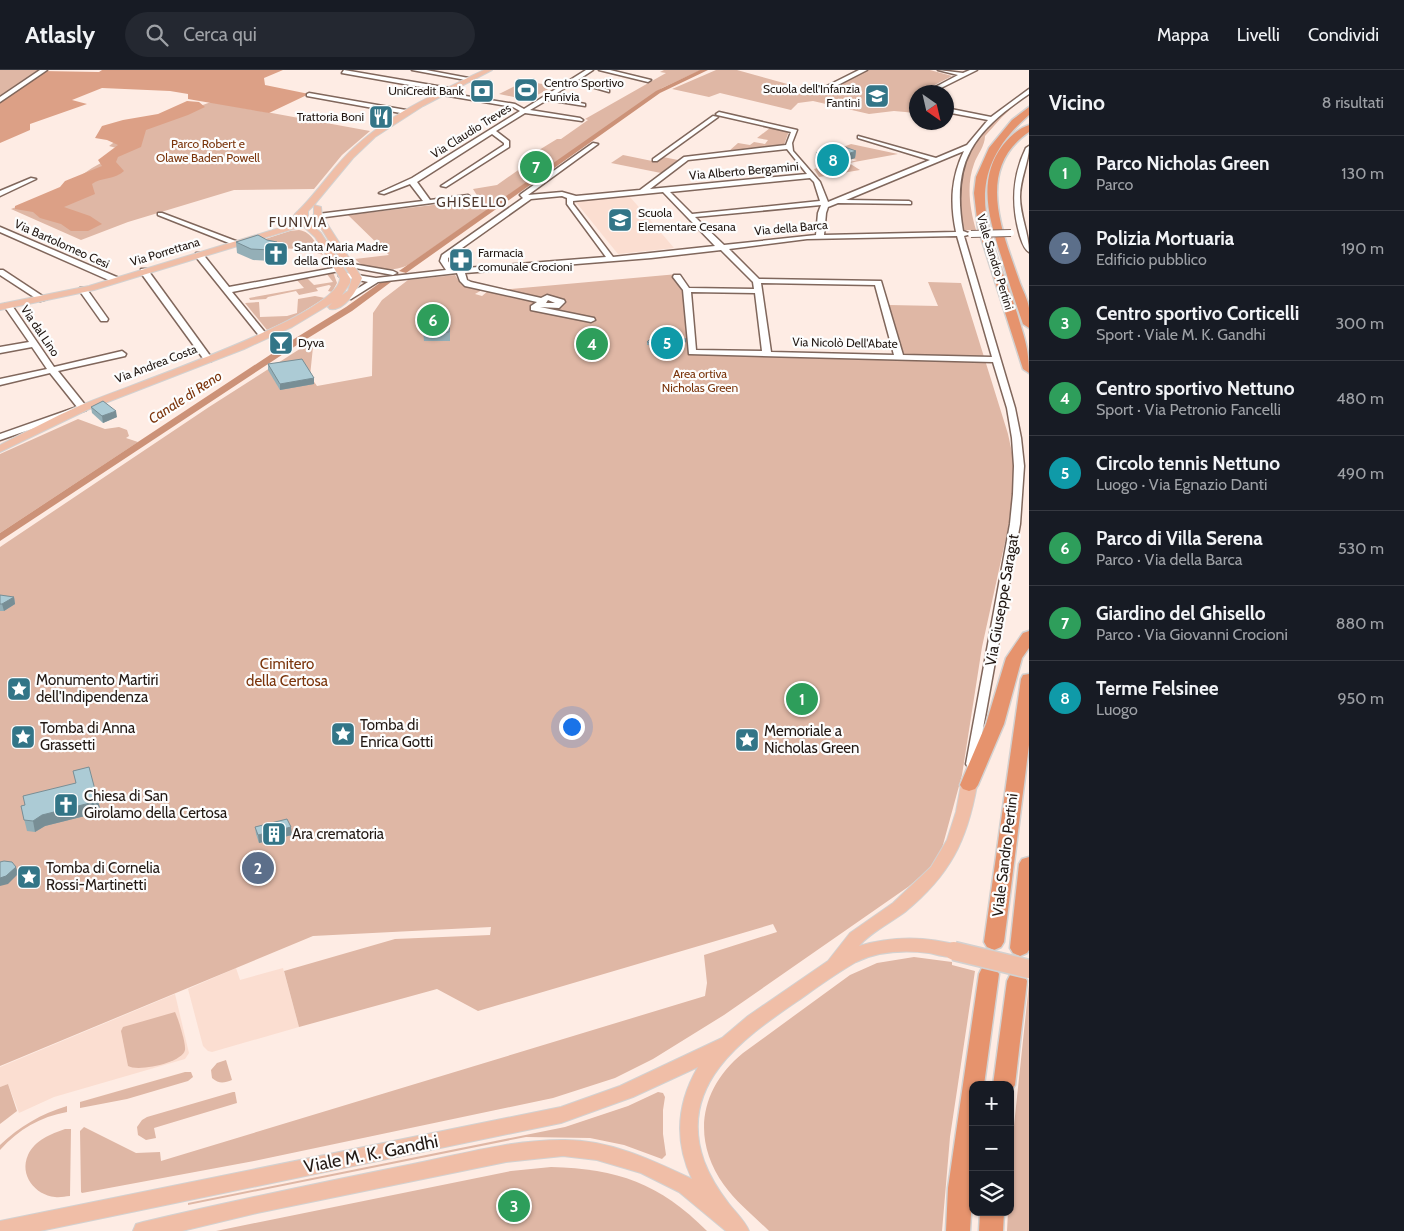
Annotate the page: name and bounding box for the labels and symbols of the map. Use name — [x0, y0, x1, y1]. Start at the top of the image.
place label: Centro Sportivo Funivia — [544, 75, 624, 104]
sports icon: Centro Sportivo Funivia — [513, 77, 539, 103]
bank icon: UniCredit Bank — [469, 78, 495, 104]
place label: Scuola dell'Infanzia Fantini — [763, 81, 860, 110]
place label: UniCredit Bank — [388, 83, 465, 98]
school or university icon: Scuola dell'Infanzia Fantini — [864, 83, 890, 109]
north arrow — [909, 85, 954, 130]
street label: Via Claudio Treves — [428, 100, 514, 161]
restaurant icon: Trattoria Boni — [368, 104, 394, 130]
place label: Trattoria Boni — [297, 109, 364, 124]
park label: Parco Robert e Olawe Baden Powell — [156, 136, 260, 165]
pin: 8 — [817, 141, 849, 179]
pin: 7 — [520, 148, 552, 186]
street label: Via Alberto Bergamini — [689, 158, 799, 183]
district label: GHISELLO — [436, 193, 508, 211]
place label: Scuola Elementare Cesana — [638, 205, 736, 234]
school or university icon: Scuola Elementare Cesana — [607, 207, 633, 233]
street label: Viale Sandro Pertini — [974, 212, 1017, 312]
district label: FUNIVIA — [269, 213, 327, 231]
street label: Via Bartolomeo Cesi — [12, 216, 112, 271]
street label: Via della Barca — [754, 217, 828, 238]
street label: Via Porrettana — [128, 234, 202, 269]
place label: Santa Maria Madre della Chiesa — [294, 239, 388, 268]
church icon: Santa Maria Madre della Chiesa — [263, 241, 289, 267]
place label: Farmacia comunale Crocioni — [478, 245, 572, 274]
pharmacy icon: Farmacia comunale Crocioni — [448, 247, 474, 273]
pin: 6 — [417, 301, 449, 339]
street label: Via dal Lino — [18, 302, 63, 360]
pin: 5 — [651, 324, 683, 362]
pin: 4 — [576, 325, 608, 363]
bar icon: Dyva — [268, 330, 294, 356]
street label: Via Nicolò Dell'Abate — [792, 334, 898, 351]
place label: Dyva — [298, 335, 325, 350]
street label: Via Andrea Costa — [113, 341, 199, 386]
park label: Area ortiva Nicholas Green — [662, 366, 738, 395]
water label: Canale di Reno — [145, 367, 225, 427]
street label: Via Giuseppe Saragat — [982, 533, 1022, 667]
park label: Cimitero della Certosa — [246, 655, 329, 690]
place label: Monumento Martiri dell'Indipendenza — [36, 671, 158, 706]
place icon: Monumento Martiri dell'Indipendenza — [6, 676, 32, 702]
pin: 1 — [786, 680, 818, 718]
your location — [559, 714, 585, 740]
place label: Tomba di Enrica Gotti — [360, 716, 433, 751]
place label: Tomba di Anna Grassetti — [40, 719, 136, 754]
place icon: Tomba di Enrica Gotti — [330, 721, 356, 747]
place label: Memoriale a Nicholas Green — [764, 722, 859, 757]
place icon: Tomba di Anna Grassetti — [10, 724, 36, 750]
place icon: Memoriale a Nicholas Green — [734, 727, 760, 753]
place label: Chiesa di San Girolamo della Certosa — [84, 787, 228, 822]
church icon: Chiesa di San Girolamo della Certosa — [53, 792, 79, 818]
street label: Viale Sandro Pertini — [989, 792, 1021, 918]
building icon: Ara crematoria — [261, 821, 287, 847]
place label: Ara crematoria — [292, 825, 385, 843]
pin: 2 — [242, 849, 274, 887]
place label: Tomba di Cornelia Rossi-Martinetti — [46, 859, 161, 894]
place icon: Tomba di Cornelia Rossi-Martinetti — [16, 864, 42, 890]
street label: Viale M. K. Gandhi — [302, 1130, 440, 1178]
pin: 3 — [498, 1187, 530, 1225]

